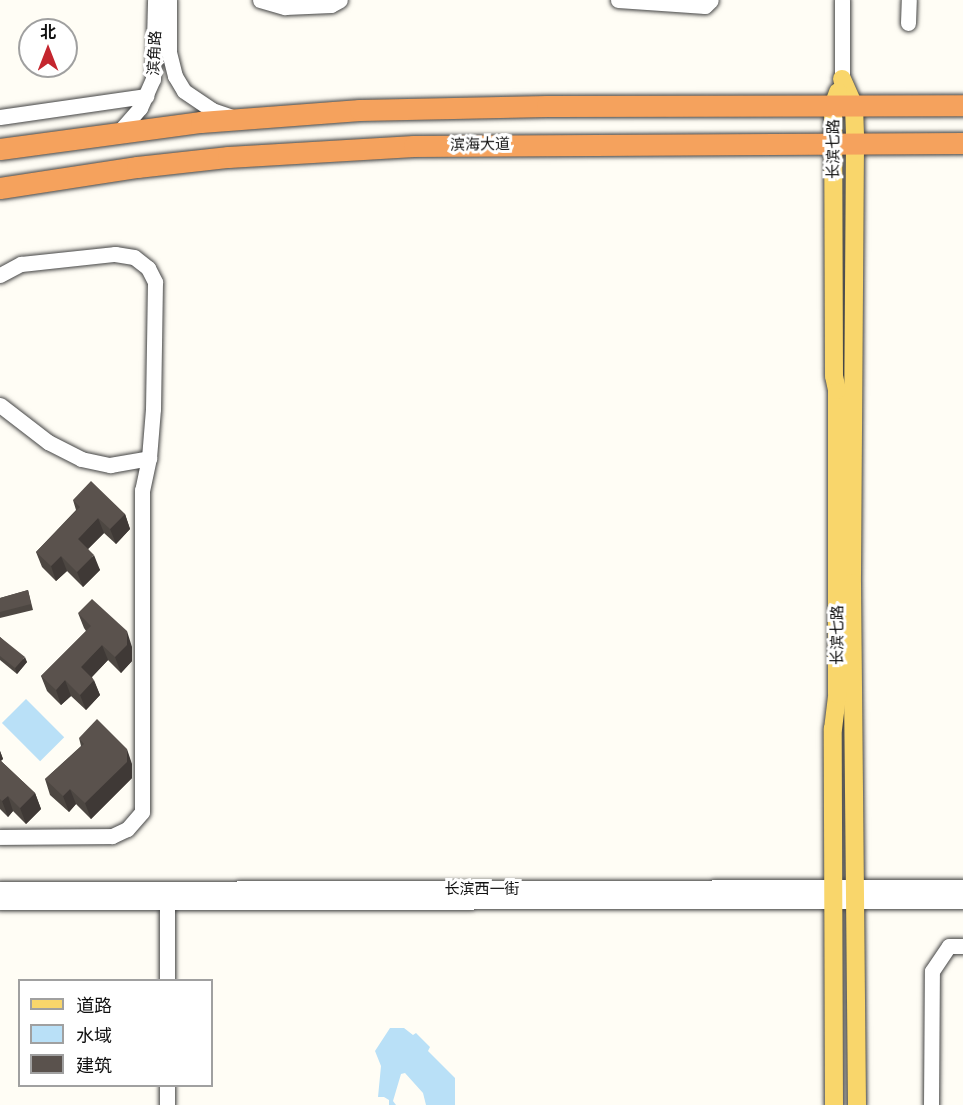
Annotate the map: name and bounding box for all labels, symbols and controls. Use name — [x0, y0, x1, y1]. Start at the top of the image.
north arrow — [18, 18, 78, 78]
text: 北 — [40, 22, 56, 42]
street label: 滨角路 — [144, 30, 164, 76]
street label: 长滨七路 — [824, 119, 842, 179]
street label: 滨海大道 — [450, 134, 510, 154]
street label: 长滨七路 — [828, 605, 846, 665]
street label: 长滨西一街 — [445, 880, 519, 898]
legend — [18, 979, 213, 1087]
text: 道路 — [76, 995, 112, 1017]
text: 水域 — [76, 1025, 112, 1047]
text: 建筑 — [76, 1055, 112, 1077]

